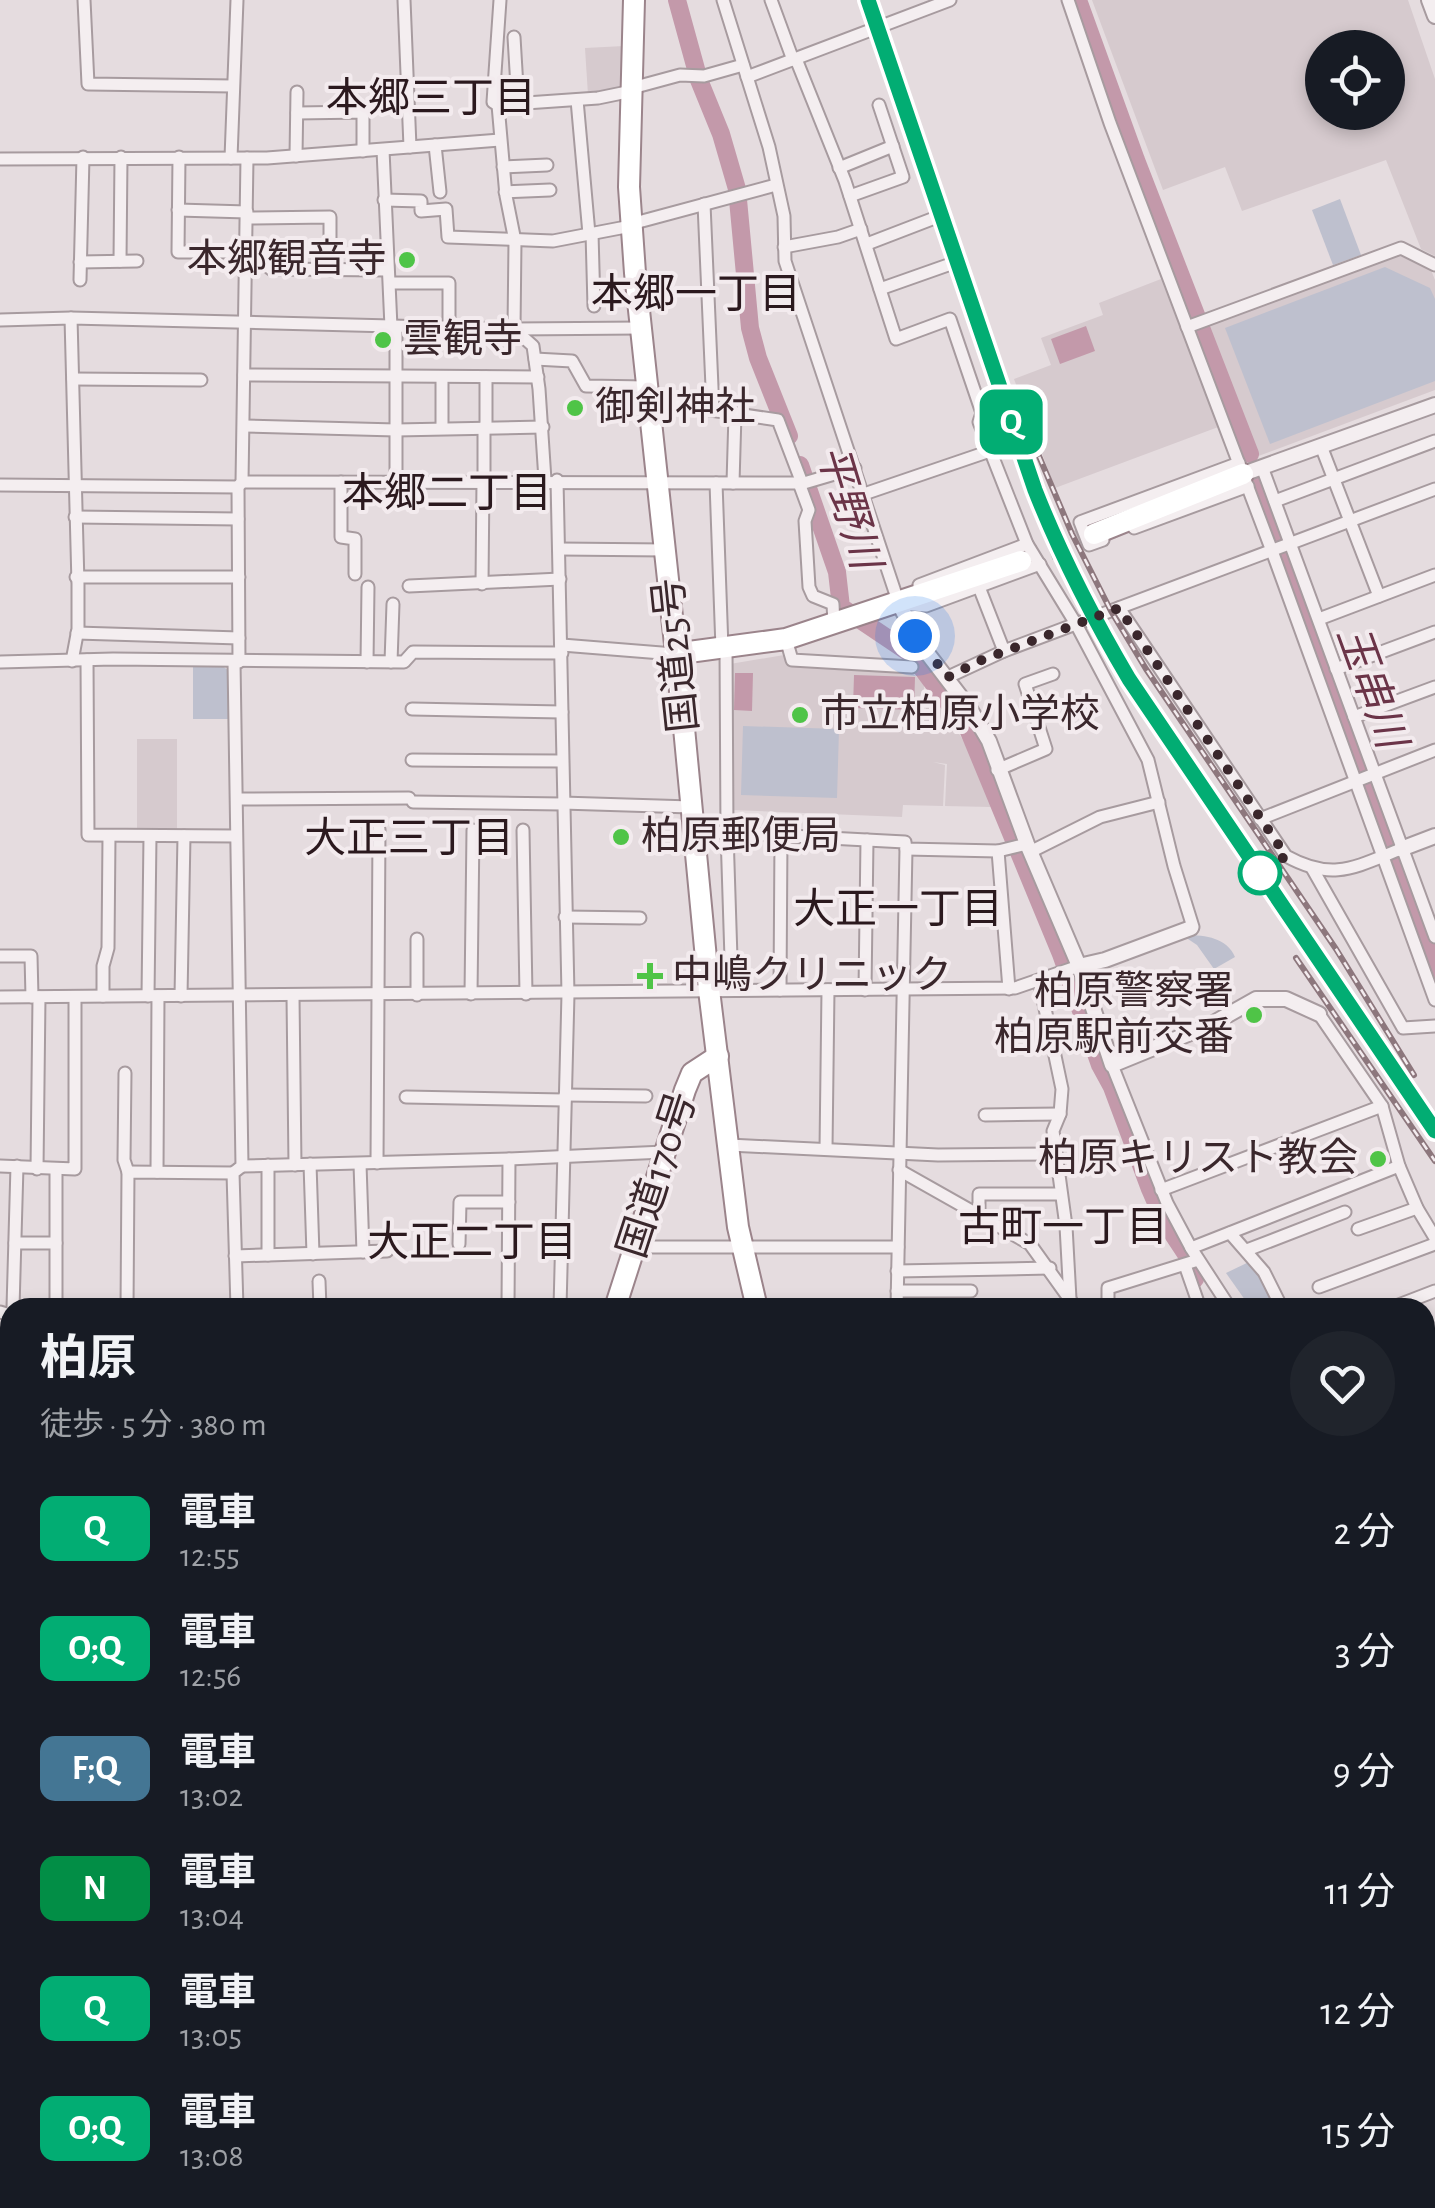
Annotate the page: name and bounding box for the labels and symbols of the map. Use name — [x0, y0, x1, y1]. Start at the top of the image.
district label: 本郷三丁目 — [326, 76, 536, 120]
place label: 本郷観音寺 — [187, 238, 387, 280]
marker: 本郷観音寺 — [396, 249, 418, 271]
district label: 本郷一丁目 — [591, 272, 801, 316]
place label: 雲観寺 — [403, 318, 523, 360]
marker: 雲観寺 — [372, 329, 394, 351]
place label: 御剣神社 — [595, 386, 755, 428]
line badge: Q — [978, 390, 1044, 454]
marker: 御剣神社 — [564, 397, 586, 419]
water label: 平野川 — [809, 441, 888, 577]
district label: 本郷二丁目 — [342, 471, 552, 515]
street label: 国道25号 — [647, 576, 705, 734]
your location — [890, 611, 940, 661]
water label: 玉串川 — [1330, 620, 1416, 757]
place label: 市立柏原小学校 — [820, 693, 1100, 735]
marker: 市立柏原小学校 — [789, 704, 811, 726]
place label: 柏原郵便局 — [641, 815, 841, 857]
district label: 大正三丁目 — [304, 816, 514, 860]
marker: 柏原郵便局 — [610, 826, 632, 848]
unlabelled marker — [1239, 852, 1281, 894]
district label: 大正一丁目 — [793, 887, 1003, 931]
place label: 中嶋クリニック — [672, 954, 952, 996]
marker: 中嶋クリニック — [637, 963, 663, 989]
place label: 柏原警察署 柏原駅前交番 — [994, 970, 1234, 1058]
marker: 柏原警察署 柏原駅前交番 — [1243, 1004, 1265, 1026]
street label: 国道170号 — [611, 1087, 704, 1263]
place label: 柏原キリスト教会 — [1038, 1137, 1358, 1179]
marker: 柏原キリスト教会 — [1367, 1148, 1389, 1170]
district label: 古町一丁目 — [958, 1205, 1168, 1249]
district label: 大正二丁目 — [367, 1220, 577, 1264]

